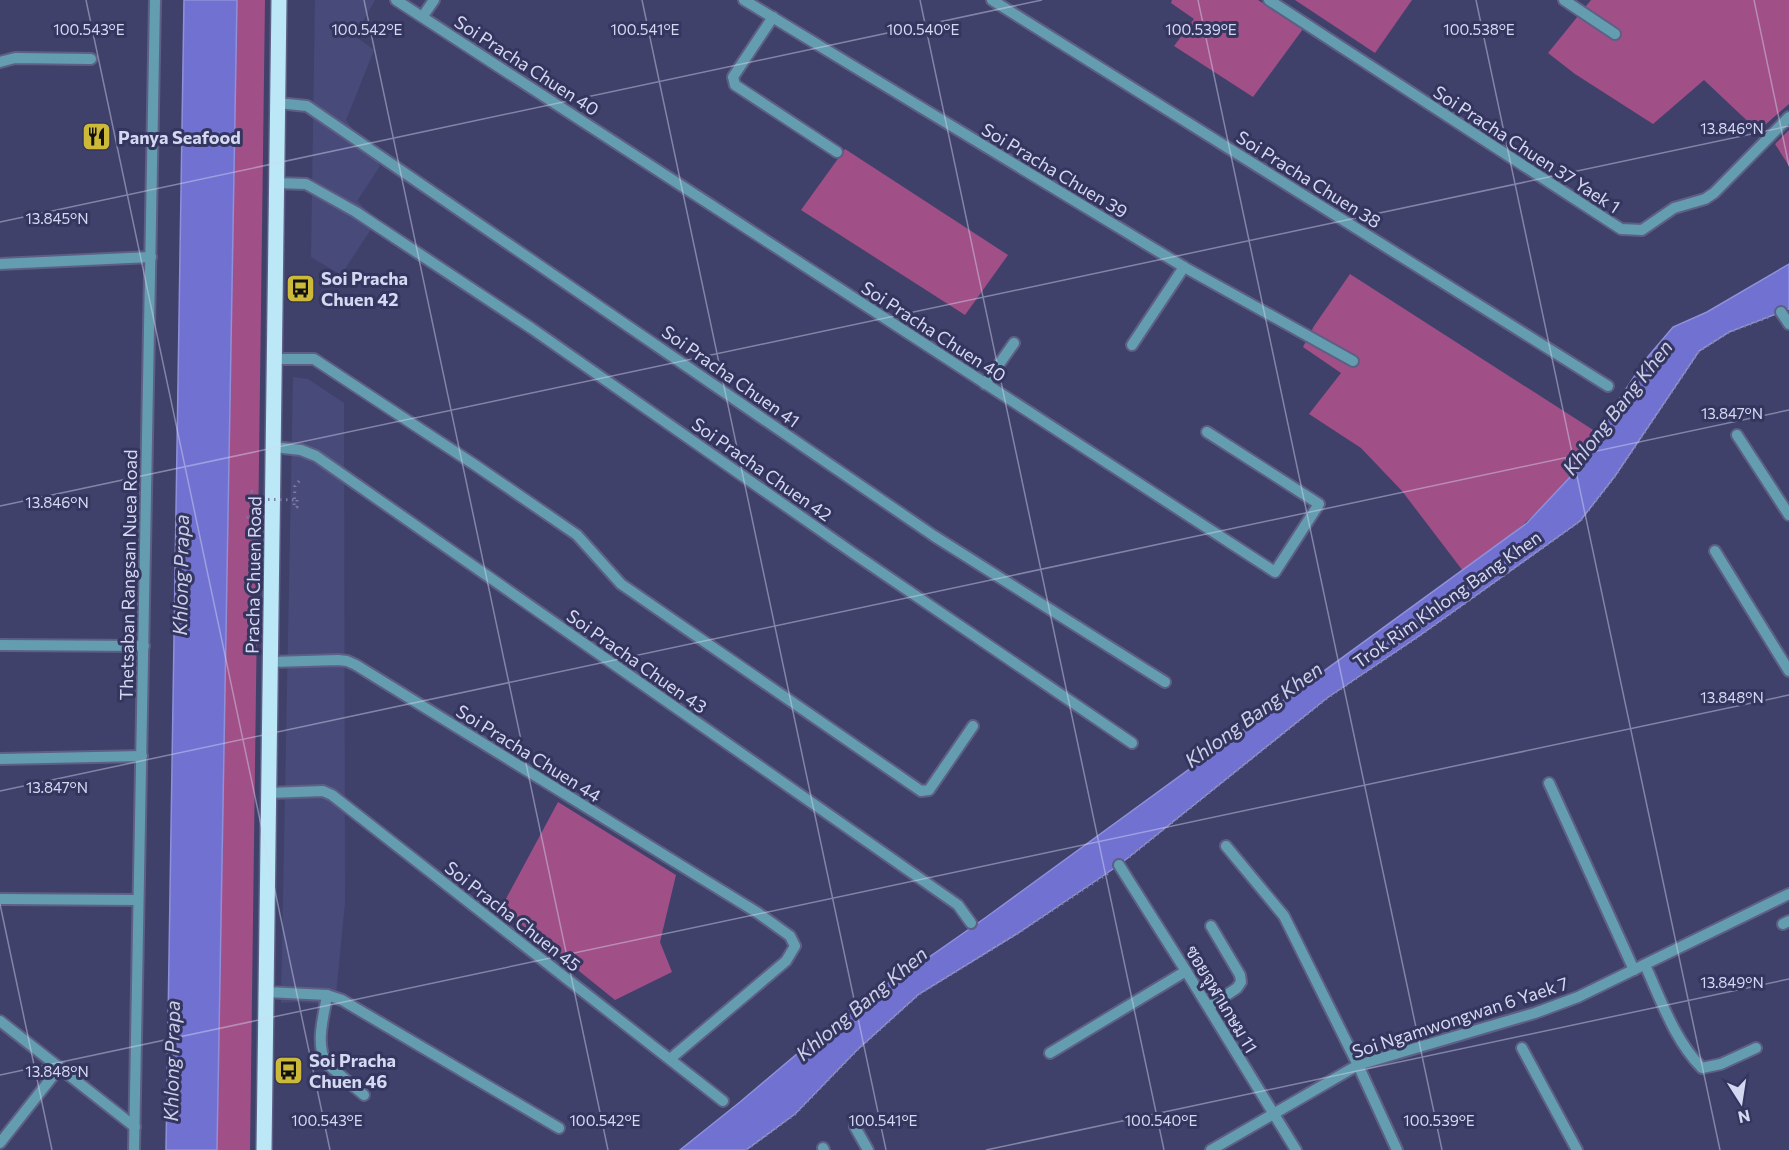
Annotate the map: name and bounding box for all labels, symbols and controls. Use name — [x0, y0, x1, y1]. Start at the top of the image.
street label: Soi Pracha Chuen 40 — [451, 10, 603, 120]
text: 100.543°E — [53, 20, 125, 38]
text: 100.542°E — [331, 20, 403, 38]
text: 100.541°E — [611, 20, 680, 38]
text: 100.540°E — [887, 20, 959, 38]
text: 100.539°E — [1165, 20, 1237, 38]
text: 100.538°E — [1443, 20, 1515, 38]
street label: Soi Pracha Chuen 37 Yaek 1 — [1430, 80, 1624, 218]
street label: Soi Pracha Chuen 39 — [978, 118, 1132, 222]
text: 13.846°N — [1700, 119, 1764, 137]
restaurant icon: Panya Seafood — [81, 121, 113, 153]
place label: Panya Seafood — [118, 126, 241, 148]
street label: Soi Pracha Chuen 38 — [1233, 126, 1385, 232]
text: 13.845°N — [25, 209, 89, 227]
place label: Soi Pracha Chuen 42 — [321, 267, 408, 310]
bus stop icon: Soi Pracha Chuen 42 — [284, 272, 316, 304]
street label: Soi Pracha Chuen 40 — [858, 276, 1010, 386]
street label: Soi Pracha Chuen 41 — [658, 320, 804, 432]
water label: Khlong Bang Khen — [1557, 335, 1677, 479]
text: 13.847°N — [1701, 404, 1763, 422]
street label: Soi Pracha Chuen 42 — [688, 412, 836, 526]
street label: Thetsaban Rangsan Nuea Road — [115, 449, 141, 701]
text: 13.846°N — [25, 493, 89, 511]
street label: Pracha Chuen Road — [241, 496, 265, 654]
water label: Khlong Prapa — [167, 514, 193, 636]
street label: Trok Rim Khlong Bang Khen — [1349, 526, 1545, 672]
street label: Soi Pracha Chuen 43 — [563, 604, 711, 718]
water label: Khlong Bang Khen — [1179, 656, 1327, 772]
text: 13.848°N — [1700, 688, 1764, 706]
street label: Soi Pracha Chuen 44 — [452, 699, 606, 807]
text: 13.847°N — [26, 778, 88, 796]
street label: Soi Pracha Chuen 45 — [441, 856, 585, 976]
water label: Khlong Bang Khen — [790, 941, 932, 1065]
street label: ซอยจุฬาเกษม 11 — [1180, 941, 1263, 1058]
street label: Soi Ngamwongwan 6 Yaek 7 — [1349, 972, 1571, 1062]
text: 13.849°N — [1700, 973, 1764, 991]
water label: Khlong Prapa — [158, 1000, 184, 1122]
place label: Soi Pracha Chuen 46 — [309, 1049, 396, 1092]
bus stop icon: Soi Pracha Chuen 46 — [272, 1054, 304, 1086]
text: 13.848°N — [25, 1062, 89, 1080]
north arrow — [1711, 1072, 1771, 1132]
text: N — [1736, 1107, 1752, 1128]
text: 100.543°E — [291, 1111, 363, 1129]
text: 100.542°E — [569, 1111, 641, 1129]
text: 100.541°E — [849, 1111, 918, 1129]
text: 100.540°E — [1125, 1111, 1197, 1129]
text: 100.539°E — [1403, 1111, 1475, 1129]

